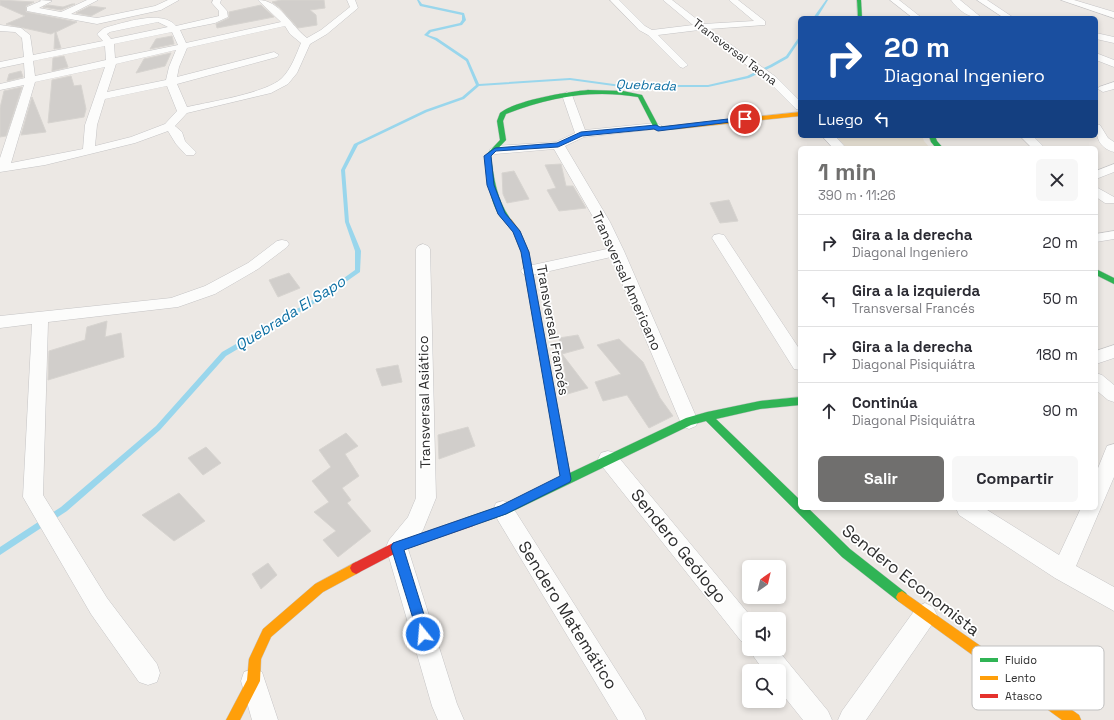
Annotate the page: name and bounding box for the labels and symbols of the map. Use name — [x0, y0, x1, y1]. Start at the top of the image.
street label: Transversal Tacna — [690, 15, 780, 89]
water label: Quebrada — [615, 75, 677, 95]
pin — [728, 102, 762, 136]
street label: Transversal Americano — [588, 209, 666, 353]
street label: Transversal Francés — [533, 263, 573, 397]
water label: Quebrada El Sapo — [231, 271, 349, 355]
street label: Transversal Asiático — [414, 335, 434, 469]
street label: Sendero Geólogo — [626, 484, 732, 608]
street label: Sendero Economista — [838, 519, 985, 641]
street label: Sendero Matemático — [513, 537, 623, 693]
north arrow — [742, 560, 786, 604]
position arrow — [402, 613, 444, 655]
legend — [972, 646, 1104, 710]
text: Fluido — [1005, 653, 1037, 667]
text: Lento — [1005, 671, 1036, 685]
text: Atasco — [1005, 689, 1042, 703]

